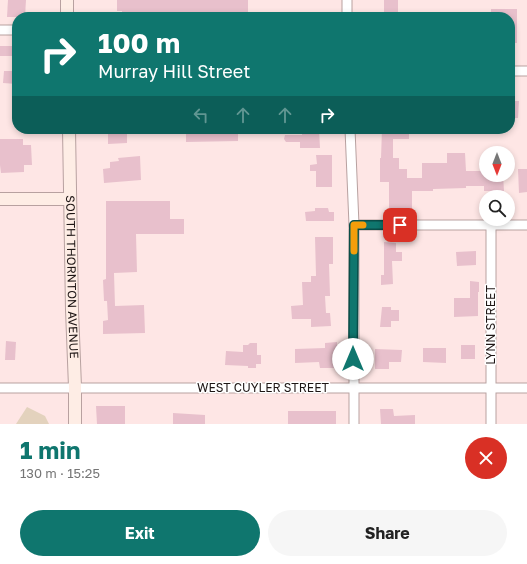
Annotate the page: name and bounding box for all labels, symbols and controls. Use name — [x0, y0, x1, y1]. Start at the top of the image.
text: 100 m — [98, 26, 180, 59]
icon: right — [32, 28, 84, 80]
text: Murray Hill Street — [98, 60, 250, 82]
icon: left — [190, 104, 212, 126]
icon: ahead — [232, 104, 254, 126]
icon: ahead — [274, 104, 296, 126]
icon: right — [316, 104, 338, 126]
north arrow — [479, 146, 515, 182]
map controls — [479, 146, 515, 226]
button: search — [479, 190, 515, 226]
street label: SOUTH THORNTON AVENUE — [63, 195, 82, 359]
pin — [383, 208, 417, 242]
icon: arrive — [389, 214, 411, 236]
street label: LYNN STREET — [483, 285, 498, 365]
position arrow — [332, 338, 374, 380]
street label: WEST CUYLER STREET — [197, 380, 330, 395]
text: 1 min — [20, 435, 80, 464]
button: close — [465, 437, 507, 479]
text: 130 m · 15:25 — [20, 465, 100, 481]
button: Exit — [20, 510, 260, 556]
button: Share — [268, 510, 507, 556]

